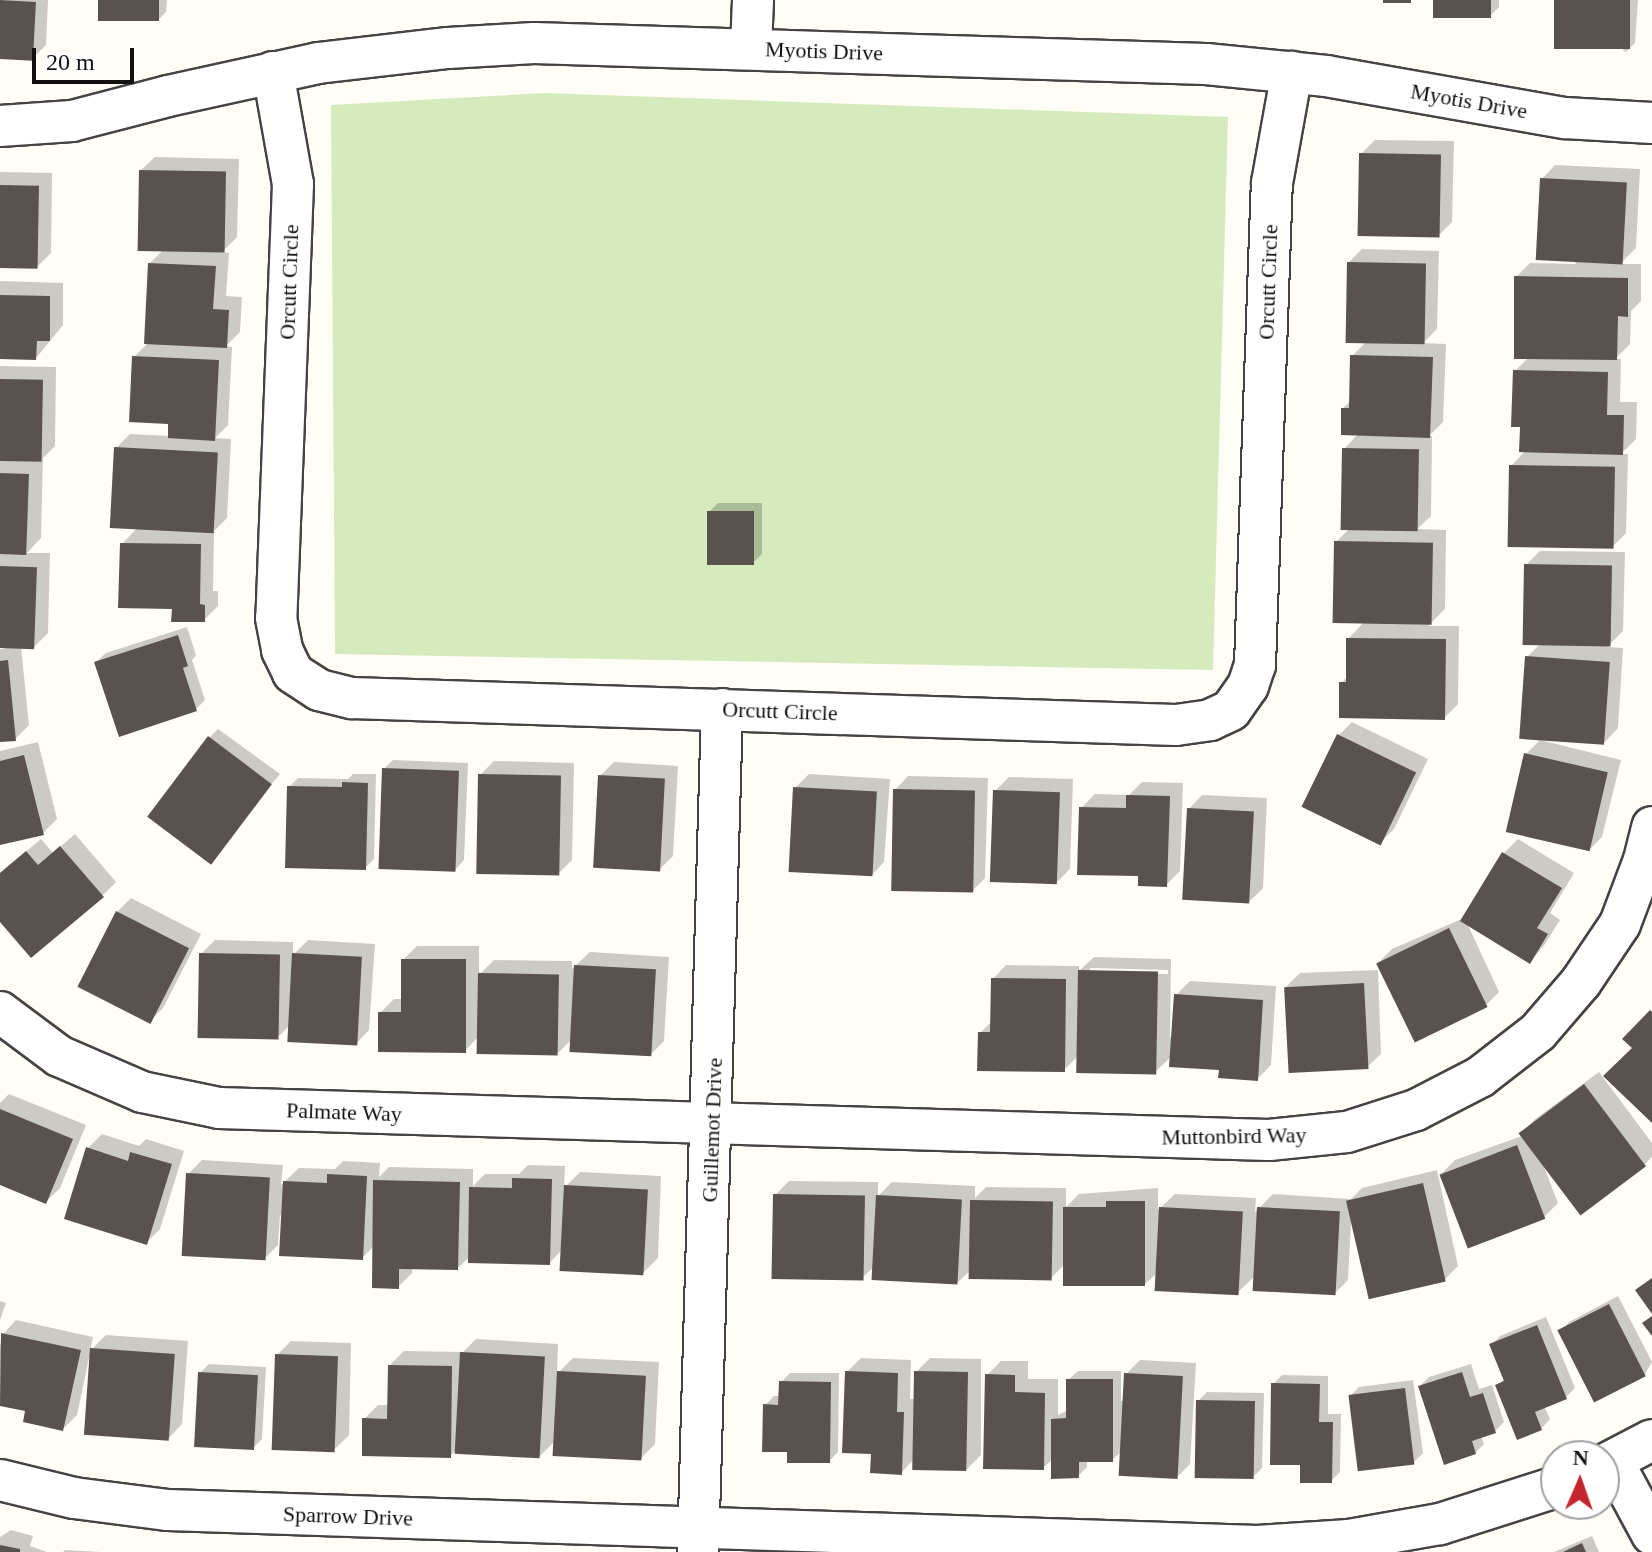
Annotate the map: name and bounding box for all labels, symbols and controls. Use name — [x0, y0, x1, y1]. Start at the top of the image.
scale bar — [36, 32, 138, 82]
street label: Myotis Drive — [765, 36, 883, 66]
text: 20 m — [46, 49, 95, 75]
street label: Myotis Drive — [1409, 78, 1529, 124]
street label: Orcutt Circle — [274, 224, 304, 340]
street label: Orcutt Circle — [1253, 224, 1283, 340]
street label: Orcutt Circle — [722, 696, 838, 726]
street label: Guillemot Drive — [696, 1057, 728, 1203]
street label: Palmate Way — [286, 1097, 402, 1127]
street label: Muttonbird Way — [1161, 1122, 1307, 1150]
north arrow — [1540, 1440, 1620, 1520]
text: N — [1572, 1445, 1589, 1470]
street label: Sparrow Drive — [283, 1501, 413, 1531]

